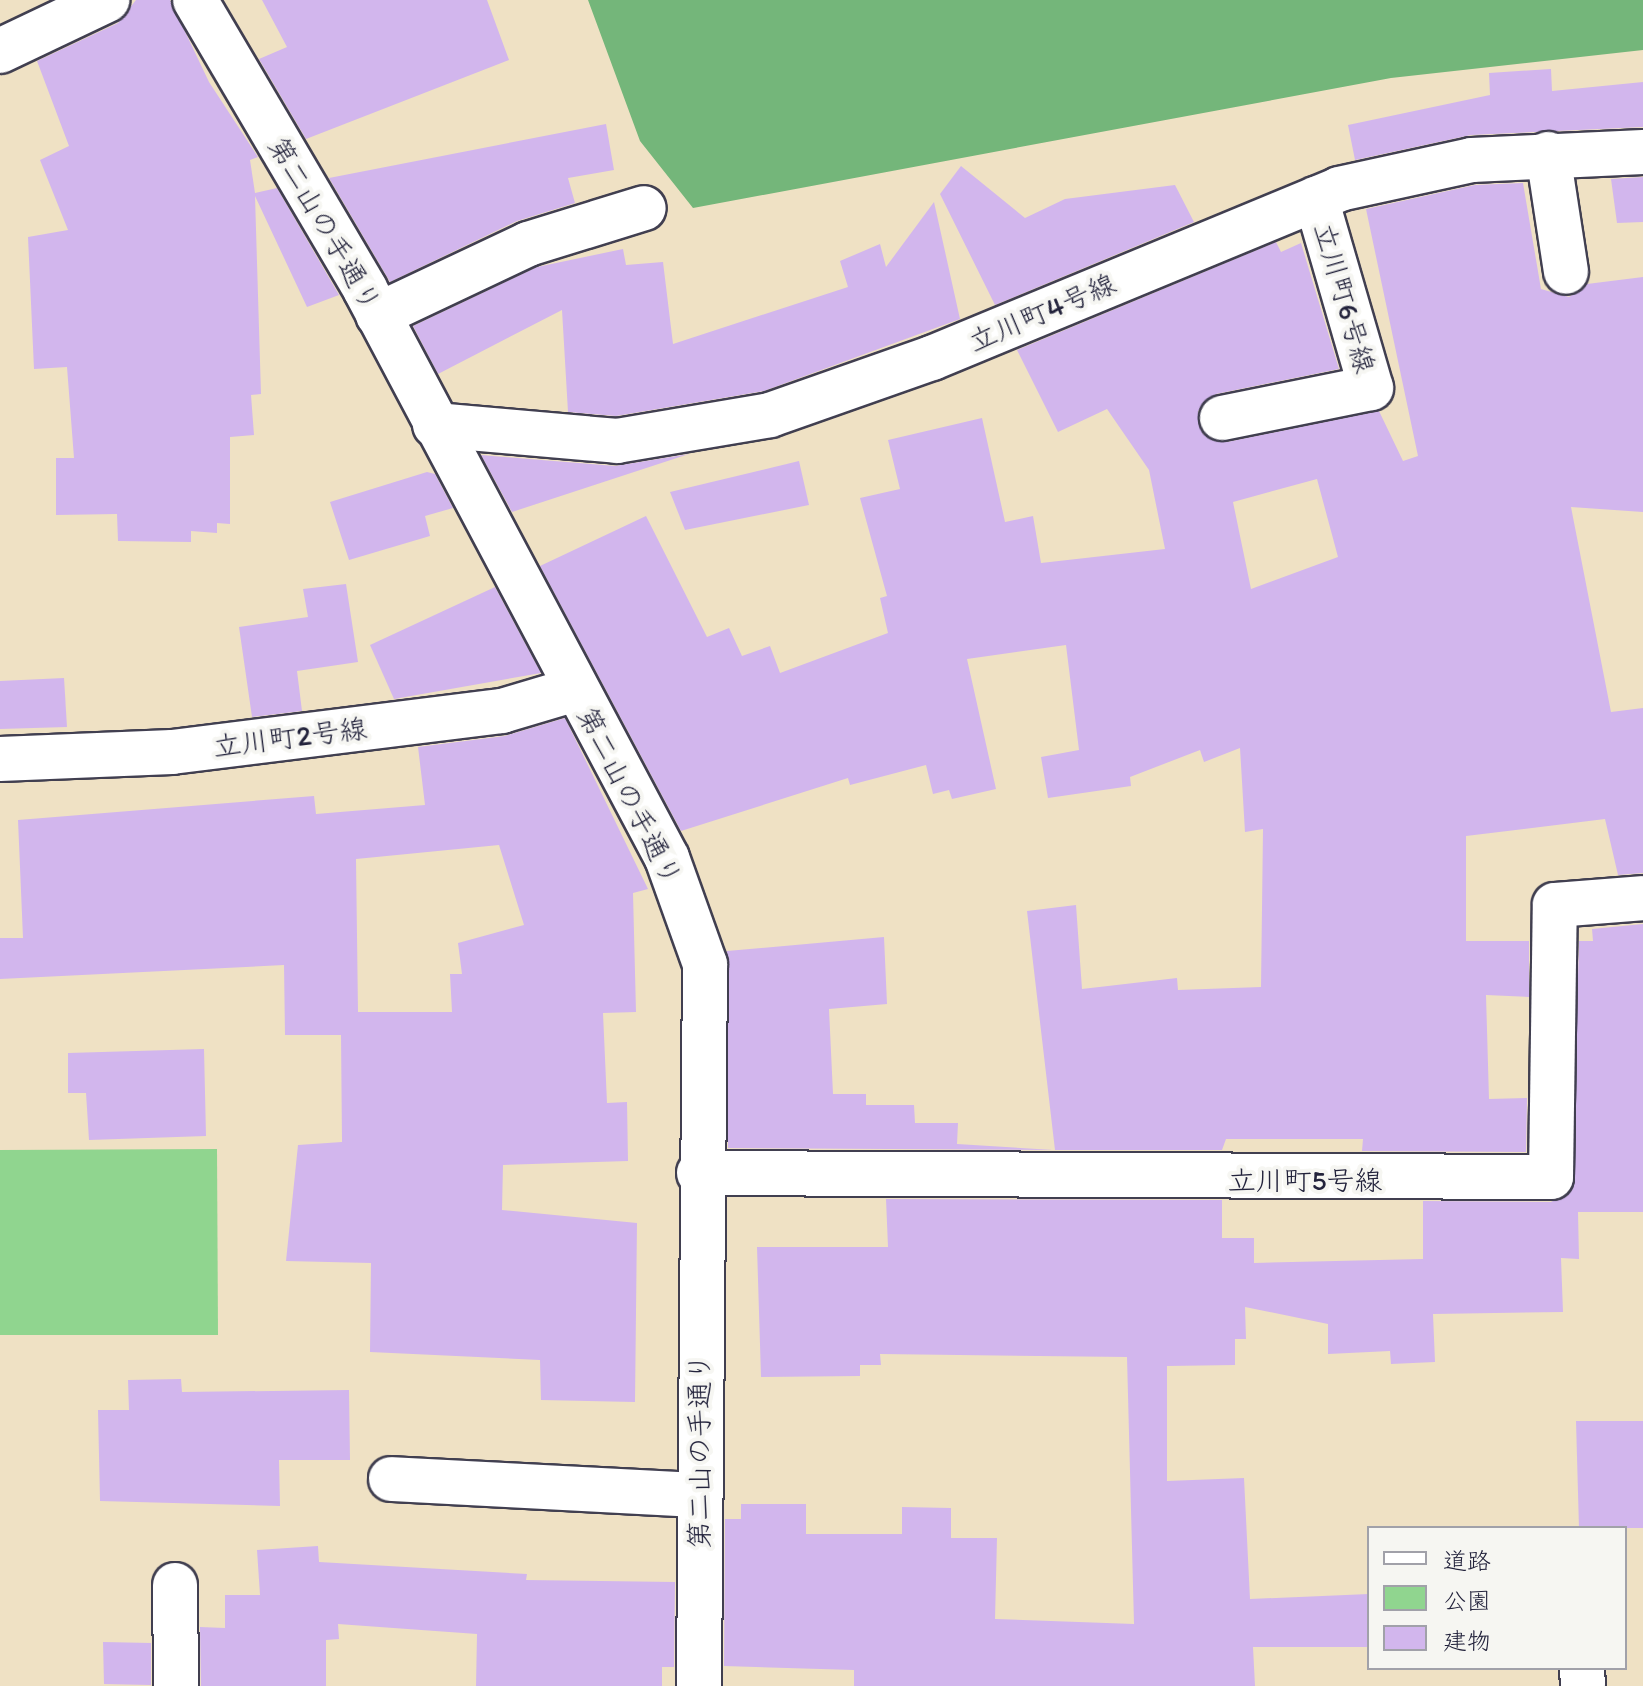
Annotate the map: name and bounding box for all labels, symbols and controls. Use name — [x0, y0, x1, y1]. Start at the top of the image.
street label: 第二山の手通り — [261, 131, 389, 317]
street label: 立川町6号線 — [1308, 219, 1382, 377]
street label: 立川町4号線 — [963, 266, 1121, 358]
street label: 第二山の手通り — [571, 701, 689, 891]
street label: 立川町2号線 — [211, 711, 369, 763]
street label: 立川町5号線 — [1228, 1163, 1382, 1197]
street label: 第二山の手通り — [682, 1353, 716, 1549]
legend — [1367, 1526, 1627, 1670]
text: 道路 — [1443, 1546, 1491, 1575]
text: 公園 — [1443, 1586, 1491, 1615]
text: 建物 — [1443, 1626, 1491, 1655]

